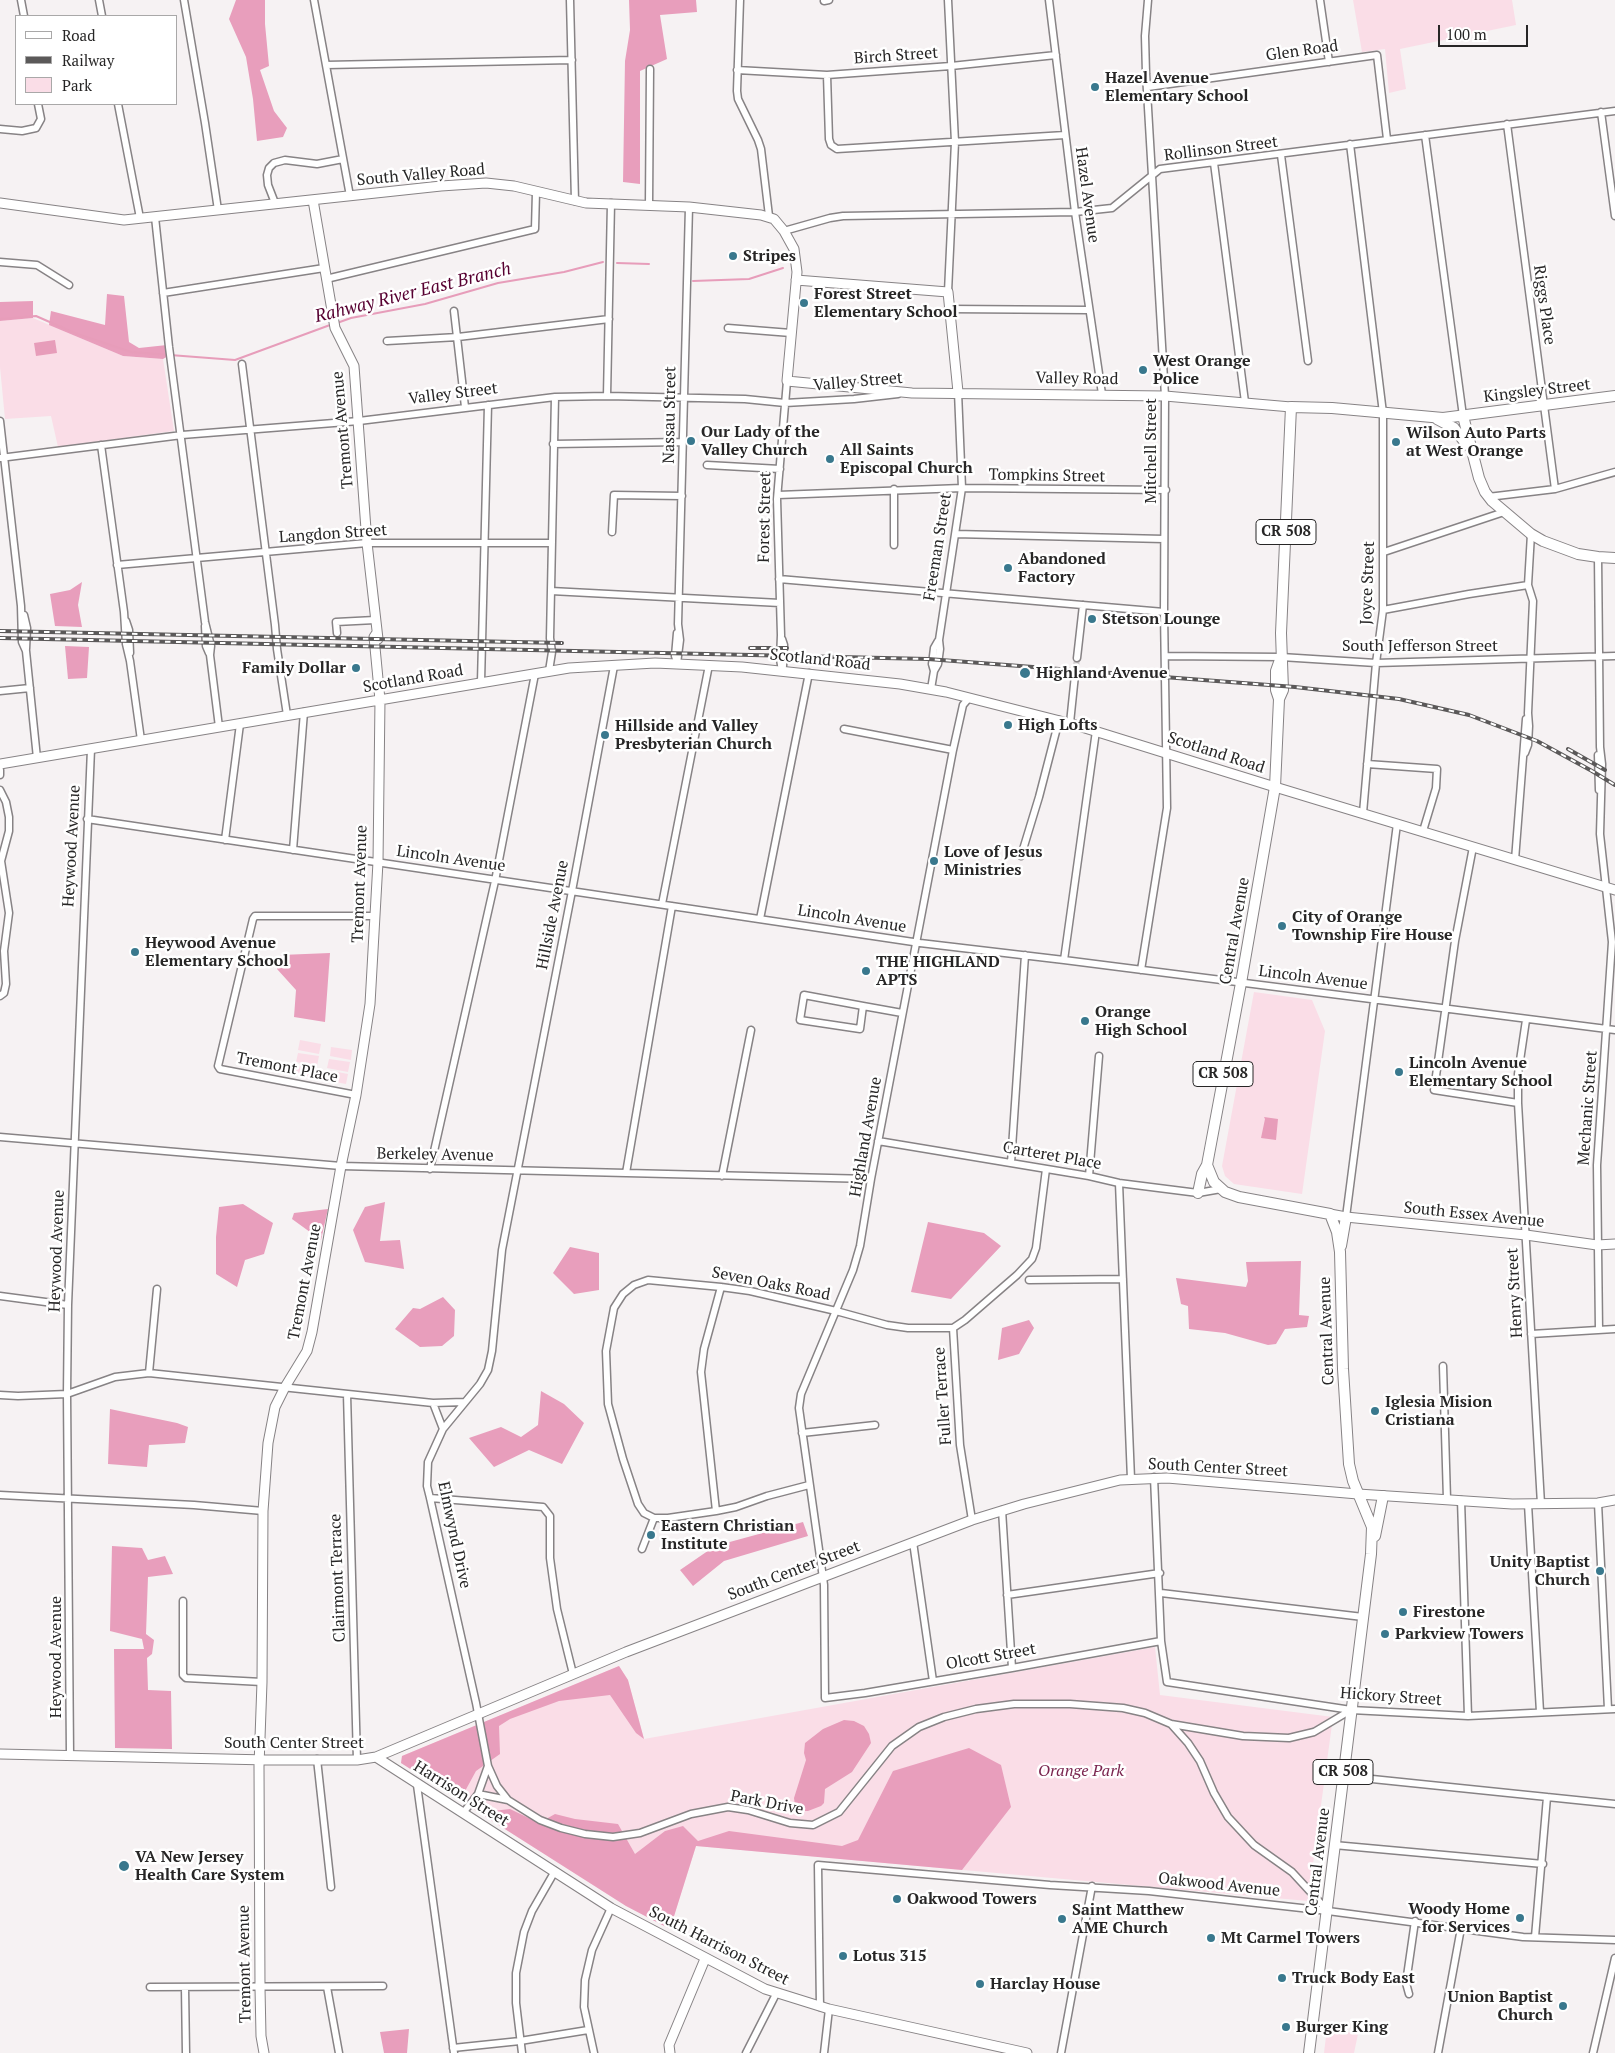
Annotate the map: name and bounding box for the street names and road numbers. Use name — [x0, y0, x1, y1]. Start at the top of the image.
street label: Glen Road — [1265, 36, 1339, 66]
street label: Birch Street — [853, 43, 939, 69]
street label: Rollinson Street — [1163, 132, 1279, 166]
street label: Hazel Avenue — [1071, 146, 1103, 244]
street label: South Valley Road — [356, 160, 486, 190]
street label: Riggs Place — [1529, 264, 1559, 346]
street label: Nassau Street — [660, 366, 680, 464]
street label: Valley Street — [812, 369, 904, 395]
street label: Valley Road — [1035, 369, 1119, 389]
street label: Tremont Avenue — [328, 370, 358, 490]
street label: Kingsley Street — [1483, 375, 1591, 407]
street label: Valley Street — [407, 379, 499, 409]
street label: Mitchell Street — [1141, 398, 1161, 504]
street label: Tompkins Street — [988, 465, 1106, 487]
street label: Forest Street — [755, 471, 775, 563]
street label: Freeman Street — [920, 492, 956, 602]
road number: CR 508 — [1256, 520, 1316, 544]
street label: Langdon Street — [278, 521, 388, 547]
street label: Joyce Street — [1357, 541, 1379, 625]
street label: South Jefferson Street — [1342, 636, 1498, 656]
street label: Scotland Road — [769, 645, 871, 675]
street label: Scotland Road — [361, 661, 465, 697]
street label: Scotland Road — [1165, 728, 1267, 778]
street label: Heywood Avenue — [59, 784, 85, 908]
street label: Tremont Avenue — [348, 825, 372, 943]
street label: Lincoln Avenue — [395, 842, 507, 876]
street label: Hillside Avenue — [533, 859, 573, 971]
street label: Central Avenue — [1216, 876, 1254, 986]
street label: Lincoln Avenue — [796, 901, 908, 937]
street label: Lincoln Avenue — [1257, 962, 1369, 994]
street label: Tremont Place — [234, 1049, 340, 1087]
street label: Mechanic Street — [1574, 1050, 1602, 1166]
road number: CR 508 — [1193, 1062, 1253, 1086]
street label: Highland Avenue — [846, 1075, 886, 1199]
street label: Carteret Place — [1001, 1138, 1103, 1174]
street label: Berkeley Avenue — [376, 1144, 494, 1166]
street label: Heywood Avenue — [45, 1190, 69, 1312]
street label: South Essex Avenue — [1403, 1198, 1545, 1232]
street label: Tremont Avenue — [284, 1222, 326, 1342]
street label: Henry Street — [1503, 1247, 1527, 1339]
street label: Seven Oaks Road — [710, 1263, 832, 1305]
street label: Central Avenue — [1316, 1276, 1338, 1386]
street label: Fuller Terrace — [930, 1346, 956, 1446]
street label: South Center Street — [1148, 1455, 1288, 1481]
street label: Elmwynd Drive — [433, 1480, 475, 1590]
street label: Clairmont Terrace — [326, 1513, 350, 1643]
street label: South Center Street — [725, 1537, 863, 1605]
street label: Heywood Avenue — [46, 1596, 66, 1718]
street label: Olcott Street — [945, 1640, 1037, 1674]
street label: Hickory Street — [1340, 1684, 1442, 1710]
street label: South Center Street — [224, 1733, 364, 1753]
street label: Harrison Street — [410, 1757, 512, 1831]
road number: CR 508 — [1313, 1760, 1373, 1784]
street label: Park Drive — [729, 1787, 805, 1819]
street label: Central Avenue — [1302, 1807, 1334, 1917]
street label: Oakwood Avenue — [1157, 1869, 1281, 1901]
street label: South Harrison Street — [646, 1902, 792, 1990]
street label: Tremont Avenue — [234, 1905, 256, 2023]

